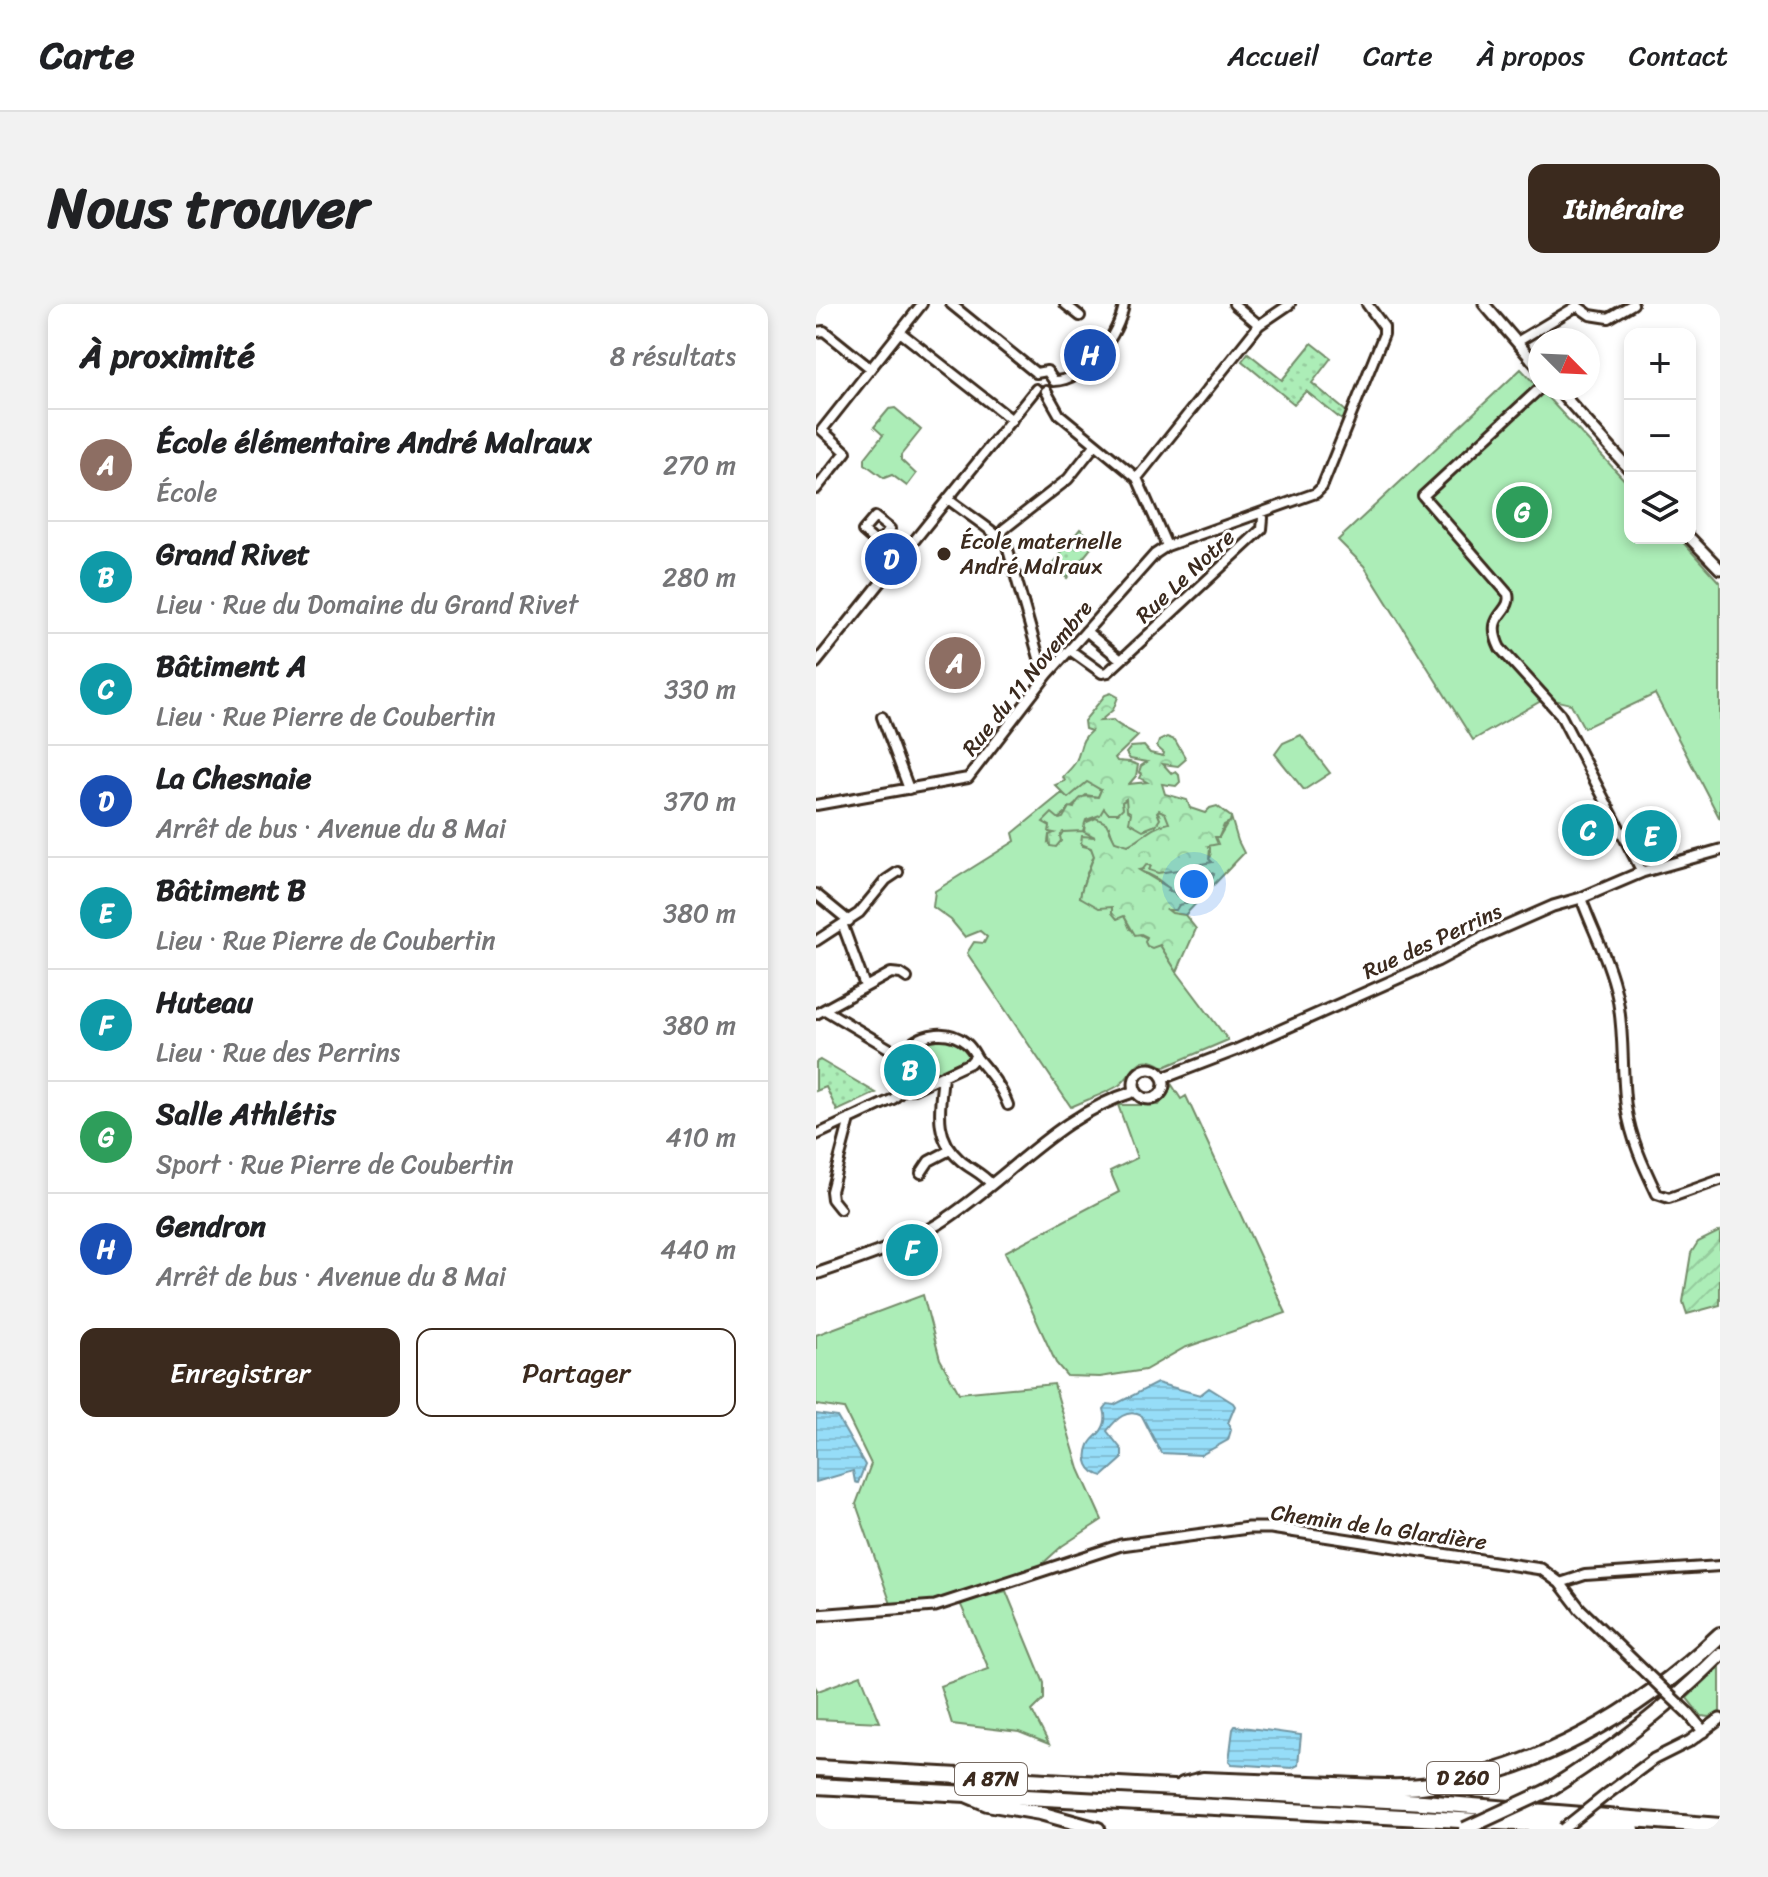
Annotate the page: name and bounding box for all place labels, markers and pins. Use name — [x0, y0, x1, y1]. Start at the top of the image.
pin: H — [1064, 325, 1116, 385]
pin: G — [1496, 482, 1548, 542]
place label: École maternelle André Malraux — [959, 522, 1122, 586]
pin: D — [865, 529, 917, 589]
marker: École maternelle André Malraux — [935, 545, 953, 563]
pin: A — [929, 633, 981, 693]
pin: C — [1562, 800, 1614, 860]
pin: E — [1625, 806, 1677, 866]
pin: B — [884, 1040, 936, 1100]
pin: F — [886, 1220, 938, 1280]

